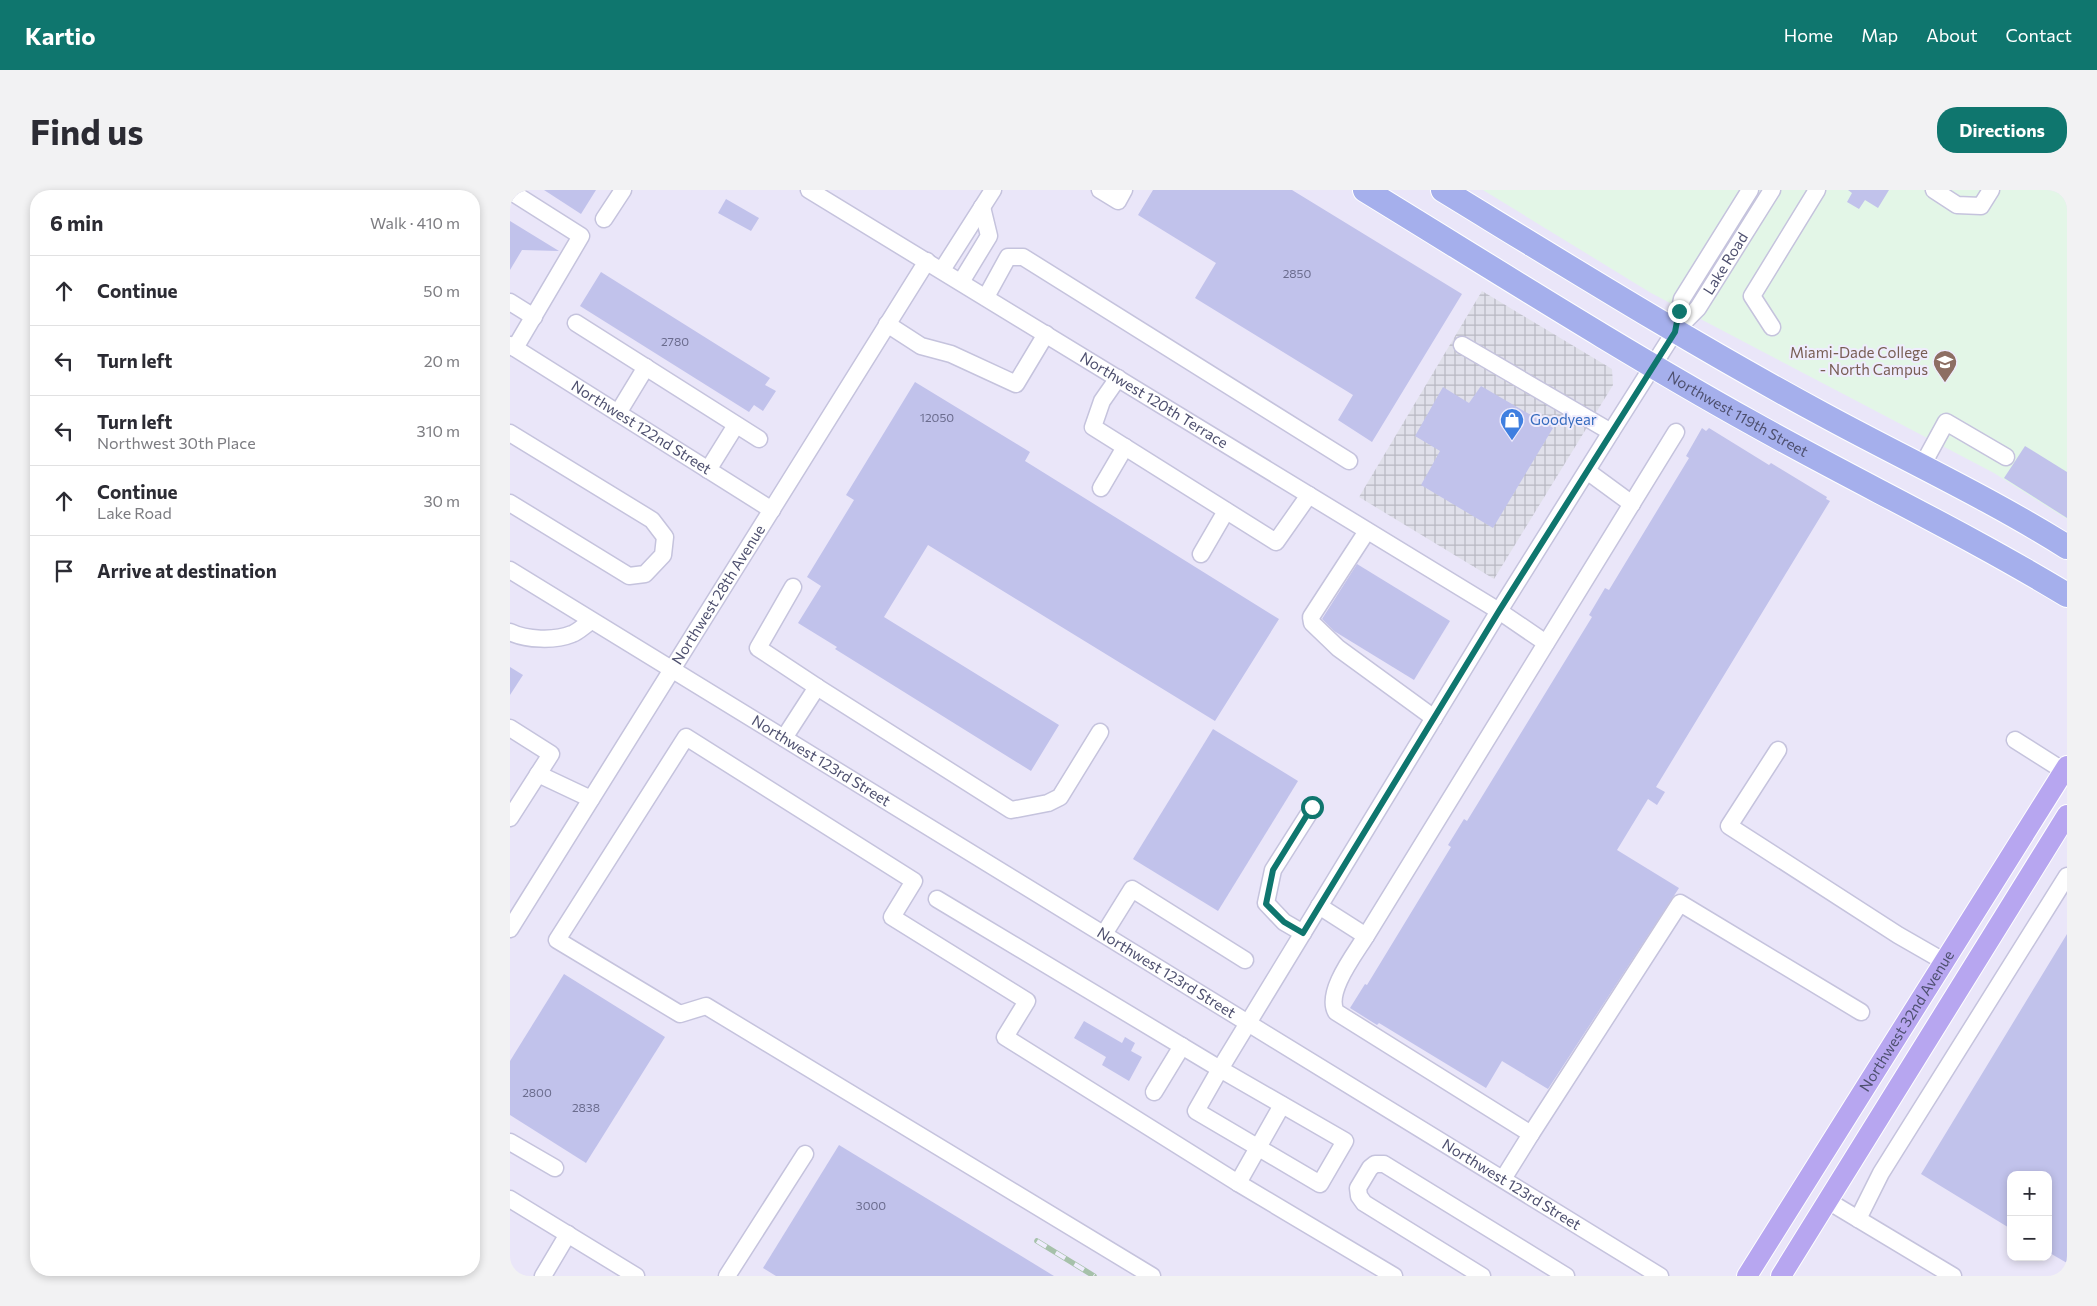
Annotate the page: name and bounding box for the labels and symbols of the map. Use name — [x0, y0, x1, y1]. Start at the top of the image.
street label: Lake Road — [1699, 229, 1751, 298]
house number: 2850 — [1283, 266, 1311, 280]
route end — [1668, 300, 1691, 323]
house number: 2780 — [661, 334, 689, 348]
place label: Miami-Dade College - North Campus — [1790, 343, 1928, 378]
street label: Northwest 120th Terrace — [1077, 348, 1232, 452]
school or university icon: Miami-Dade College - North Campus — [1932, 349, 1958, 383]
street label: Northwest 119th Street — [1665, 367, 1812, 460]
street label: Northwest 122nd Street — [568, 376, 715, 478]
shop icon: Goodyear — [1499, 407, 1525, 441]
house number: 12050 — [920, 410, 954, 424]
place label: Goodyear — [1530, 410, 1597, 428]
street label: Northwest 28th Avenue — [667, 521, 768, 667]
street label: Northwest 123rd Street — [749, 711, 894, 809]
route start — [1301, 796, 1324, 819]
street label: Northwest 123rd Street — [1094, 923, 1239, 1021]
street label: Northwest 32nd Avenue — [1855, 946, 1957, 1095]
house number: 2800 — [522, 1085, 552, 1099]
house number: 2838 — [572, 1100, 600, 1114]
street label: Northwest 123rd Street — [1439, 1135, 1585, 1233]
house number: 3000 — [856, 1198, 886, 1212]

